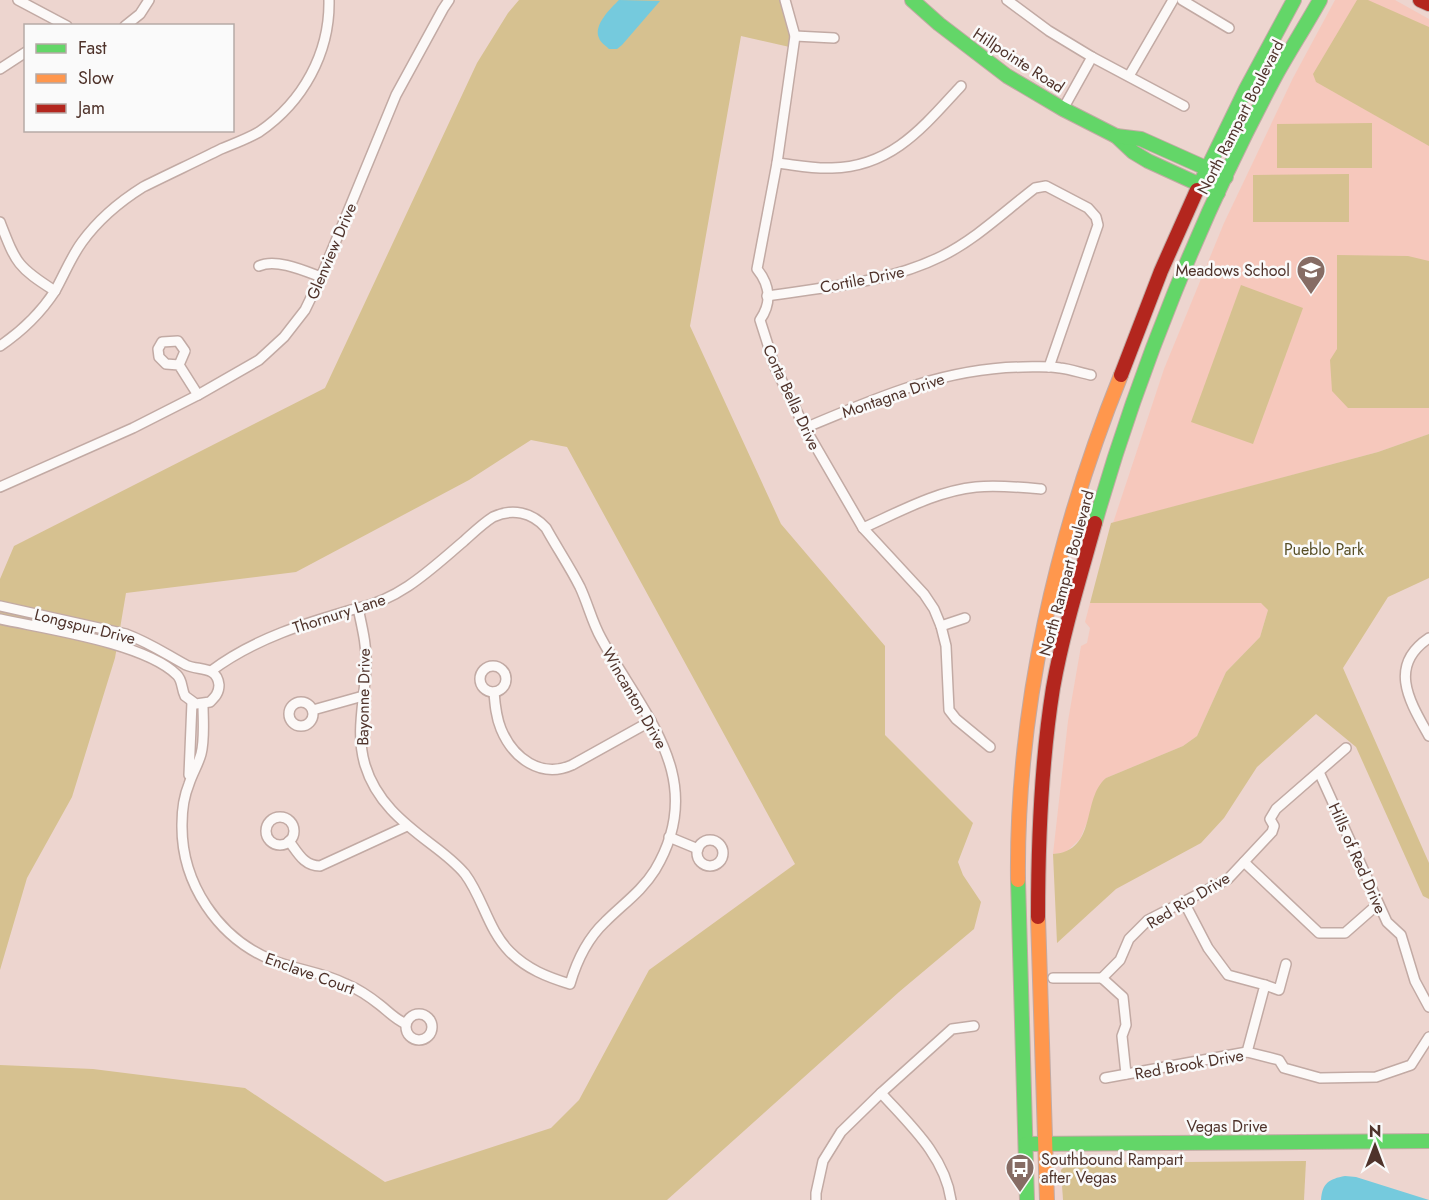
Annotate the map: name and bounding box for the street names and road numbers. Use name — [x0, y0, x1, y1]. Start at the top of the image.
street label: Hillpointe Road — [969, 22, 1069, 99]
street label: North Rampart Boulevard — [1191, 36, 1289, 199]
street label: Glenview Drive — [301, 199, 362, 303]
street label: Cortile Drive — [818, 260, 906, 299]
street label: Corta Bella Drive — [757, 341, 826, 454]
street label: Montagna Drive — [839, 367, 948, 424]
street label: North Rampart Boulevard — [1033, 488, 1100, 659]
street label: Thornury Lane — [290, 588, 388, 639]
street label: Longspur Drive — [32, 603, 138, 650]
street label: Wincanton Drive — [596, 643, 673, 753]
street label: Bayonne Drive — [351, 648, 376, 746]
street label: Hills of Red Drive — [1323, 799, 1392, 917]
street label: Red Rio Drive — [1142, 867, 1234, 934]
street label: Enclave Court — [262, 947, 358, 1000]
street label: Red Brook Drive — [1133, 1044, 1245, 1085]
street label: Vegas Drive — [1186, 1115, 1268, 1138]

